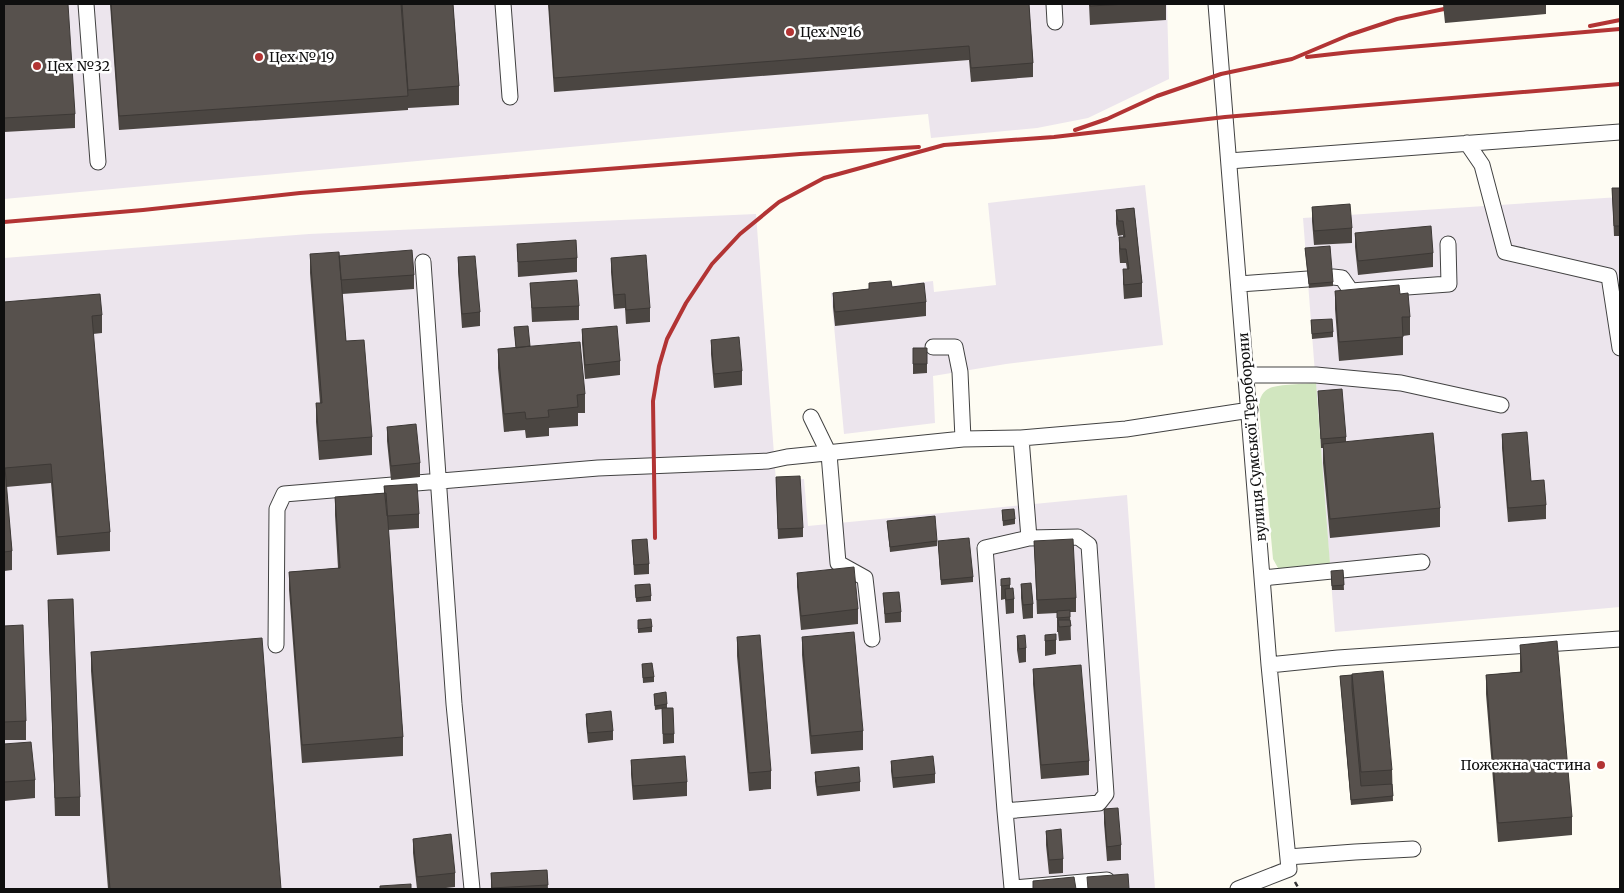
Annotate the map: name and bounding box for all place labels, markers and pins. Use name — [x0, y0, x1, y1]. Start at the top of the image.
place label: Цех №16 — [800, 23, 862, 41]
marker: Цех №16 — [784, 26, 796, 38]
place label: Цех № 19 — [269, 48, 335, 66]
marker: Цех № 19 — [253, 51, 265, 63]
place label: Цех №32 — [47, 57, 110, 75]
marker: Цех №32 — [31, 60, 43, 72]
place label: Пожежна частина — [1461, 756, 1591, 774]
marker: Пожежна частина — [1595, 759, 1607, 771]

